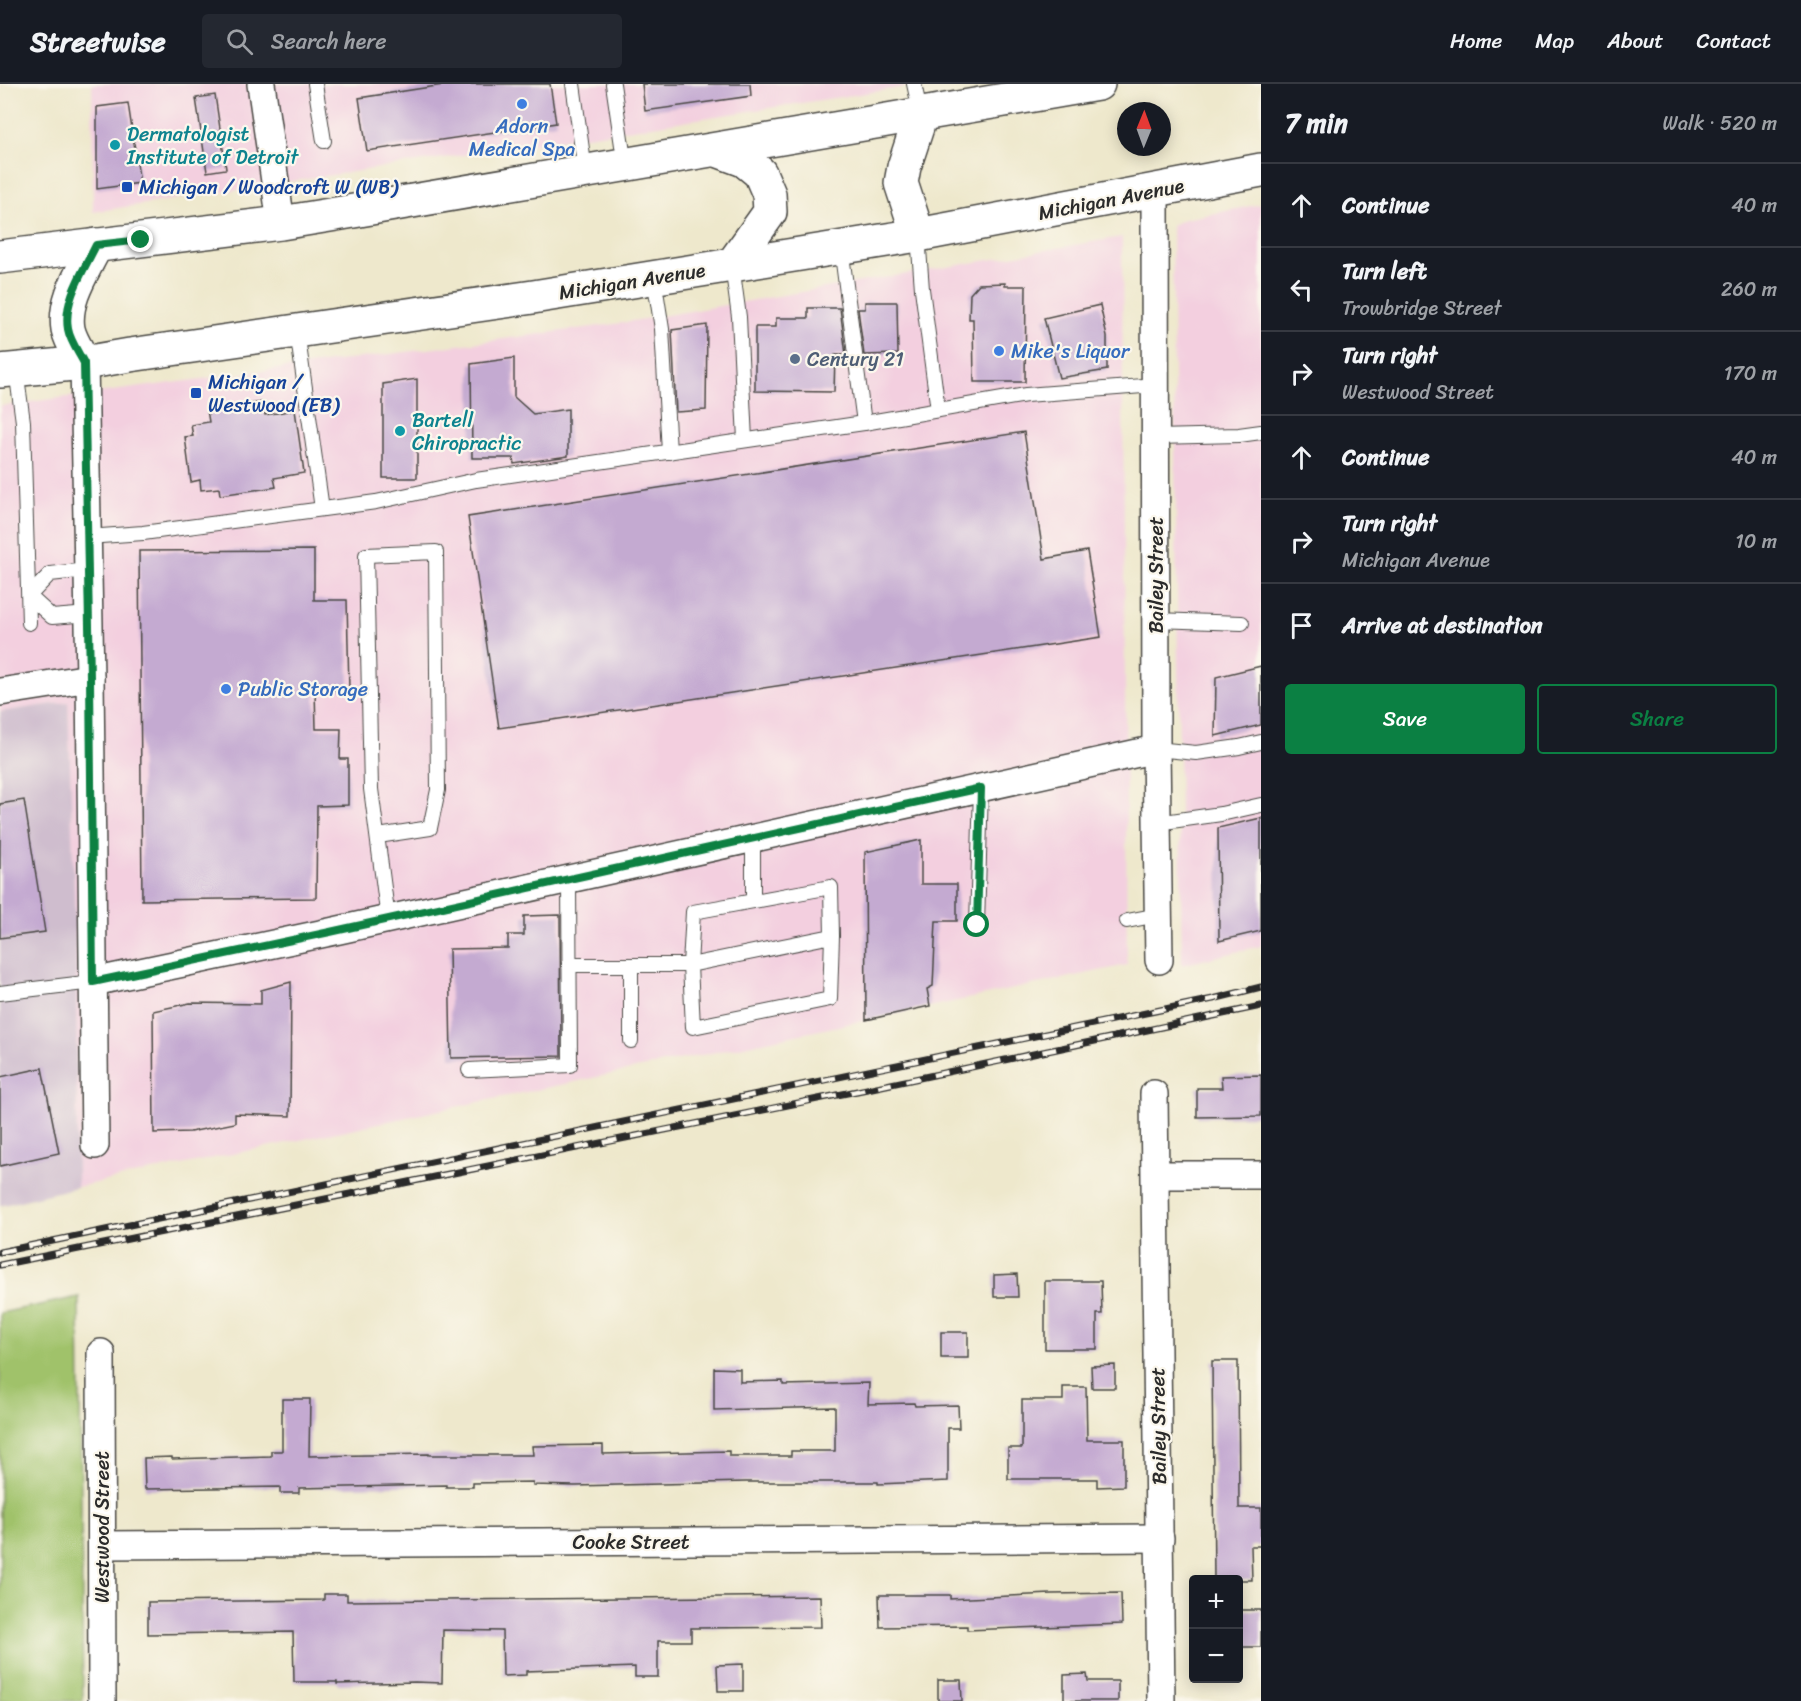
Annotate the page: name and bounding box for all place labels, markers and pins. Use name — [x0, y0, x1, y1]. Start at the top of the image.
marker: Adorn Medical Spa — [515, 97, 529, 111]
place label: Adorn Medical Spa — [469, 109, 575, 167]
place label: Dermatologist Institute of Detroit — [126, 117, 299, 175]
marker: Dermatologist Institute of Detroit — [108, 138, 122, 152]
place label: Michigan / Woodcroft W (WB) — [139, 170, 399, 205]
marker: Michigan / Woodcroft W (WB) — [120, 180, 134, 194]
place label: Mike's Liquor — [1011, 334, 1131, 369]
place label: Century 21 — [807, 342, 904, 377]
marker: Mike's Liquor — [992, 344, 1006, 358]
marker: Century 21 — [788, 352, 802, 366]
place label: Michigan / Westwood (EB) — [208, 365, 340, 423]
marker: Michigan / Westwood (EB) — [189, 386, 203, 400]
place label: Bartell Chiropractic — [412, 403, 521, 461]
marker: Bartell Chiropractic — [393, 424, 407, 438]
place label: Public Storage — [238, 672, 368, 707]
marker: Public Storage — [219, 682, 233, 696]

